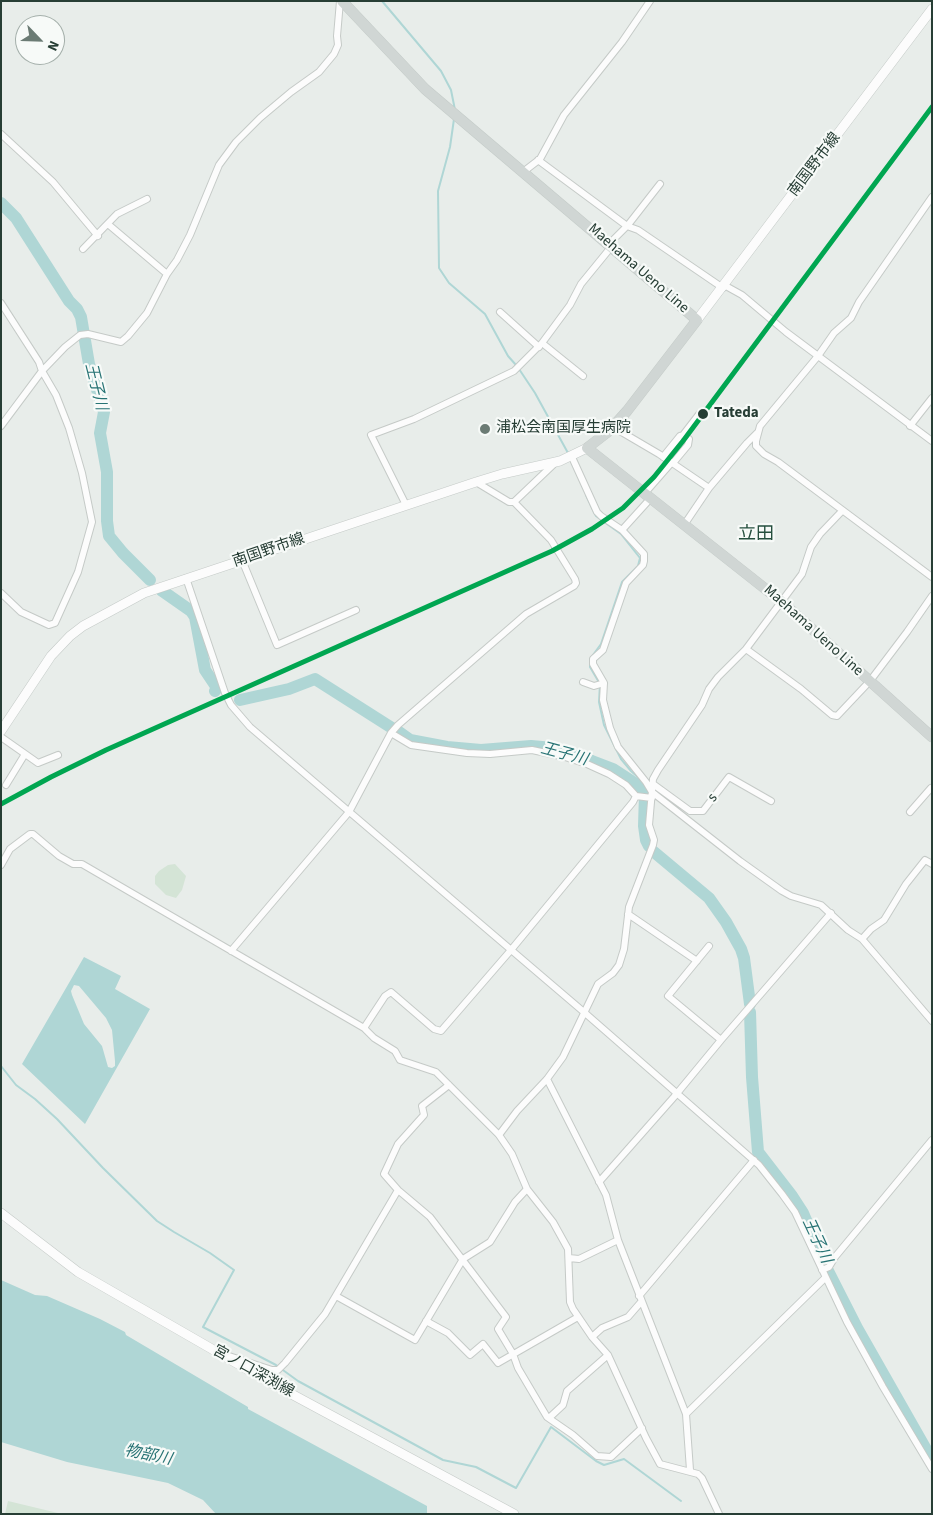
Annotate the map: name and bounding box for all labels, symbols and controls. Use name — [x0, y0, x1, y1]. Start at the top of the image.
north arrow — [15, 15, 65, 65]
text: N — [42, 37, 64, 54]
street label: 南国野市線 — [785, 130, 845, 200]
street label: Maehama Ueno Line — [584, 220, 692, 318]
water label: 王子川 — [80, 361, 110, 413]
place label: Tateda — [714, 405, 759, 423]
marker: Tateda — [696, 407, 710, 421]
place label: 浦松会南国厚生病院 — [496, 420, 631, 438]
marker: 浦松会南国厚生病院 — [478, 422, 492, 436]
district label: 立田 — [738, 524, 774, 546]
street label: 南国野市線 — [231, 530, 307, 572]
street label: Maehama Ueno Line — [760, 582, 866, 680]
water label: 王子川 — [538, 740, 590, 770]
street label: s — [704, 790, 722, 806]
water label: 王子川 — [797, 1215, 835, 1267]
street label: 宮ノ口深渕線 — [209, 1342, 297, 1402]
water label: 物部川 — [123, 1442, 173, 1470]

